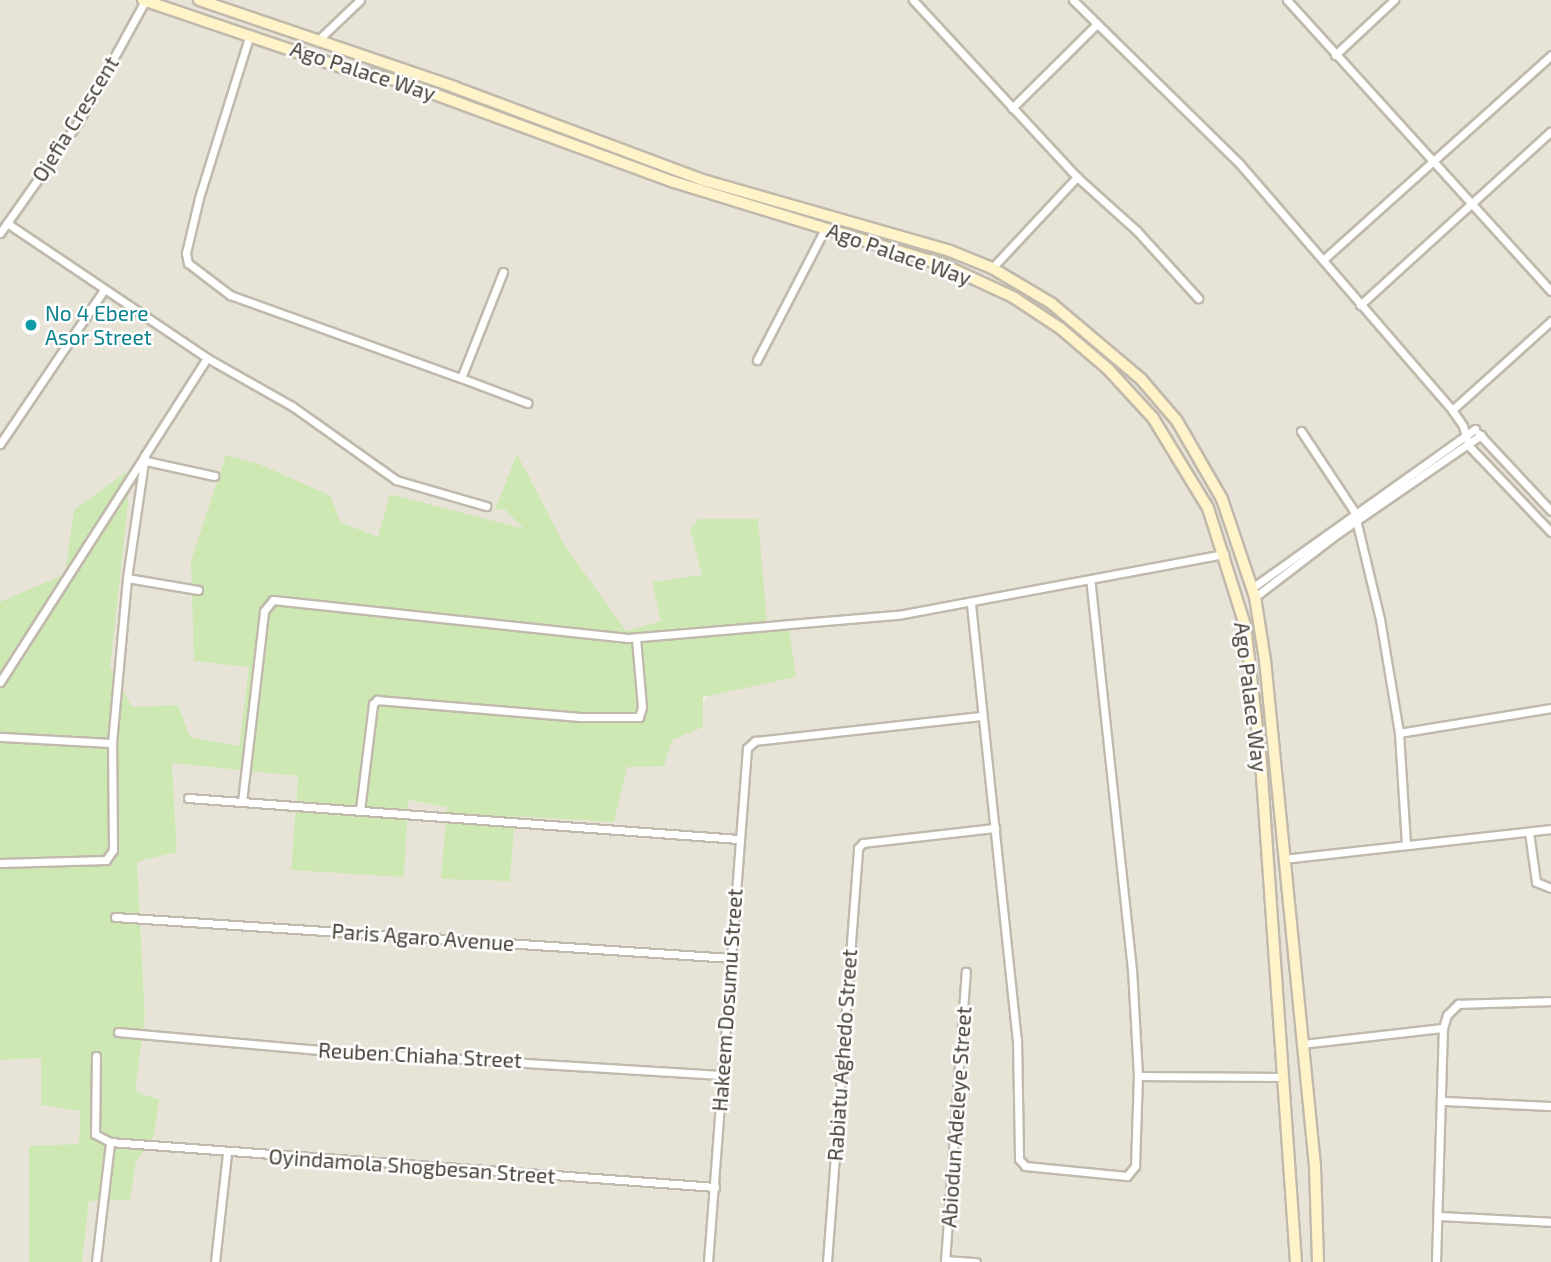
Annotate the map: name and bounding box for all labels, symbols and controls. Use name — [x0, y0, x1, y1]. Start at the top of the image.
street label: Ago Palace Way — [287, 36, 439, 106]
street label: Ojefia Crescent — [26, 52, 124, 186]
street label: Ago Palace Way — [823, 217, 975, 291]
place label: No 4 Ebere Asor Street — [45, 300, 152, 350]
marker: No 4 Ebere Asor Street — [23, 317, 39, 333]
street label: Ago Palace Way — [1229, 620, 1273, 774]
street label: Hakeem Dosumu Street — [707, 888, 747, 1112]
street label: Paris Agaro Avenue — [330, 918, 516, 956]
street label: Rabiatu Aghedo Street — [822, 948, 862, 1162]
street label: Abiodun Adeleye Street — [936, 1005, 976, 1229]
street label: Reuben Chiaha Street — [318, 1037, 522, 1073]
street label: Oyindamola Shogbesan Street — [268, 1143, 556, 1189]

